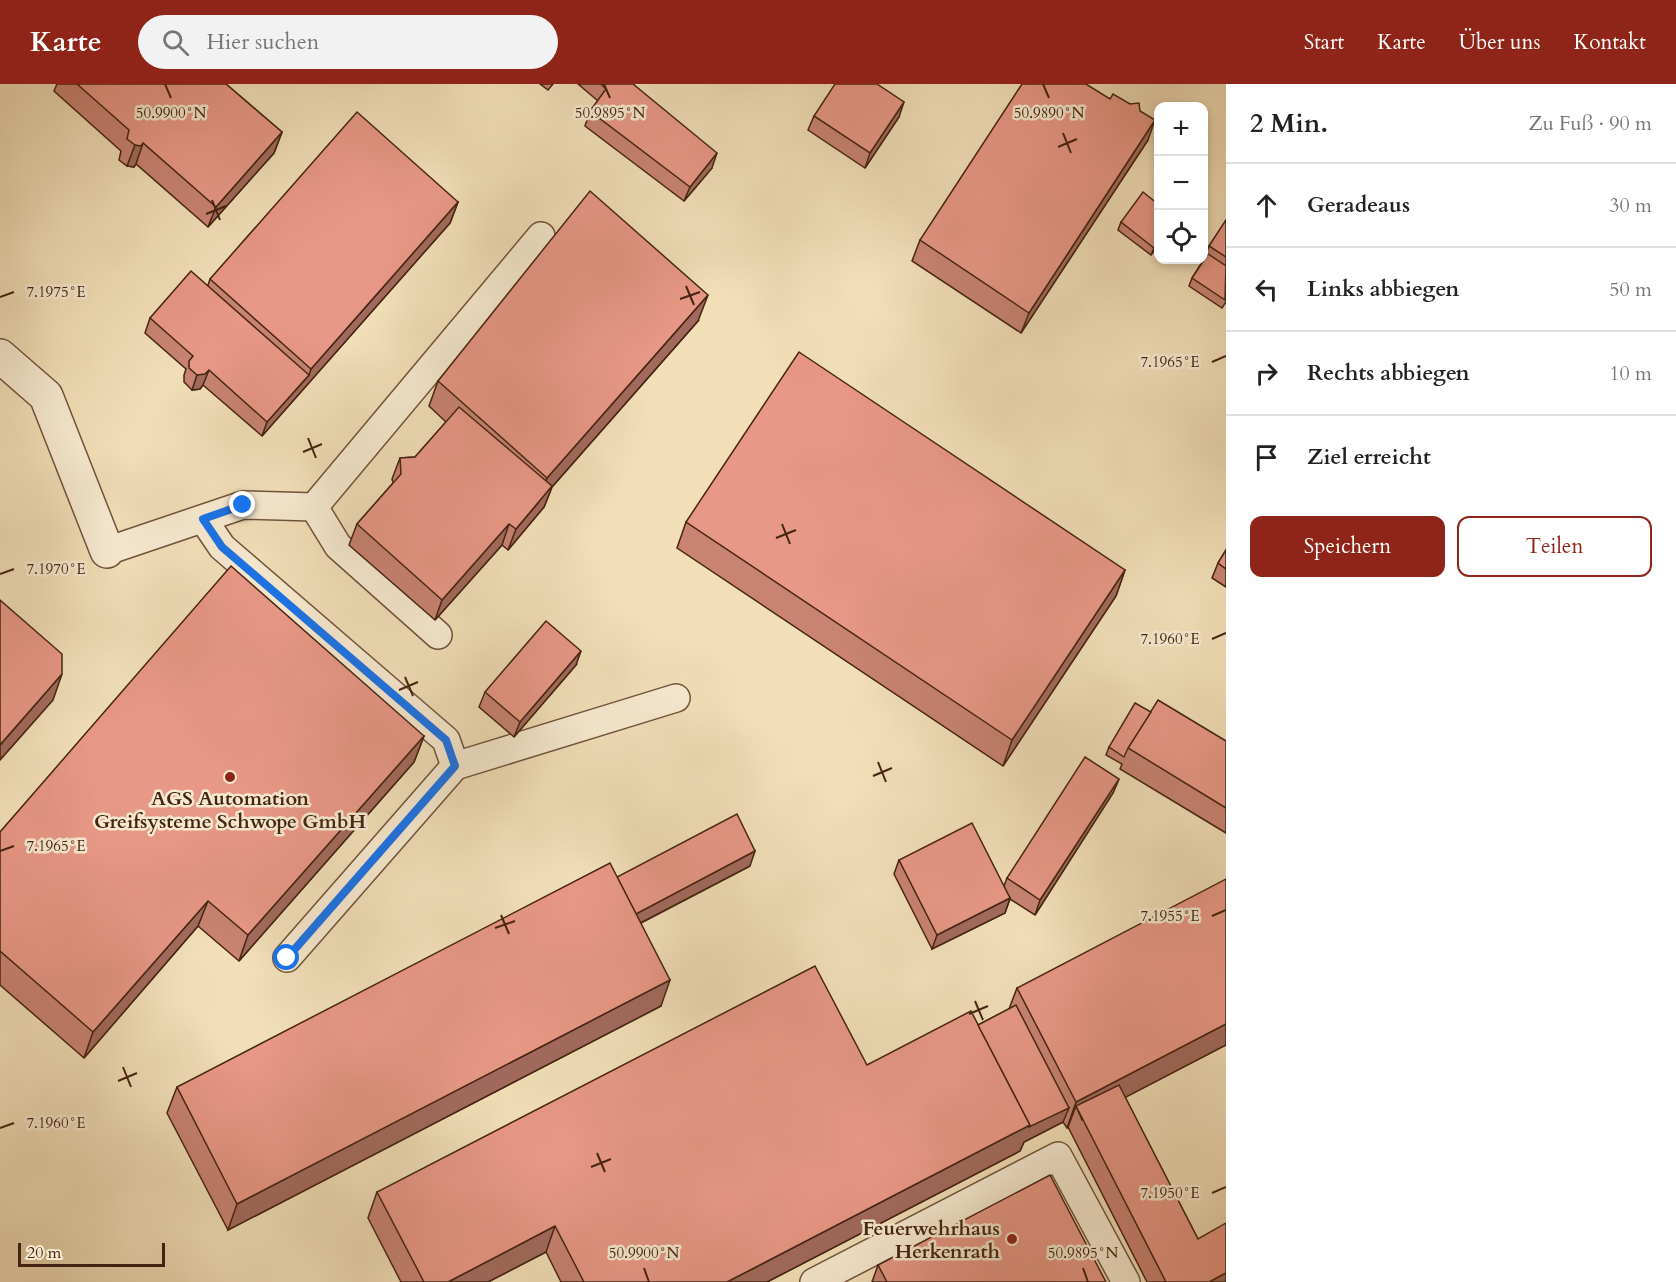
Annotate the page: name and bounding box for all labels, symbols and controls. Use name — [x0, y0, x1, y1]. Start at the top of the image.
search box — [138, 15, 558, 69]
text: Karte — [30, 23, 102, 61]
icon: search — [159, 26, 192, 59]
text: Hier suchen — [207, 27, 319, 57]
text: Start — [1304, 28, 1344, 57]
text: Karte — [1377, 28, 1426, 57]
text: Über uns — [1459, 28, 1541, 57]
text: Kontakt — [1574, 28, 1646, 57]
map controls — [1154, 102, 1208, 264]
button: + — [1154, 102, 1208, 156]
text: 50.9900°N — [136, 103, 206, 123]
text: 50.9895°N — [575, 103, 645, 123]
text: 50.9890°N — [1014, 103, 1084, 123]
text: 2 Min. — [1250, 106, 1328, 141]
text: Zu Fuß · 90 m — [1529, 110, 1652, 137]
button: − — [1154, 156, 1208, 210]
icon: ahead — [1250, 189, 1283, 222]
text: Geradeaus — [1307, 190, 1410, 220]
text: 30 m — [1609, 192, 1652, 219]
button: locate — [1154, 210, 1208, 264]
icon: left — [1250, 273, 1283, 306]
text: Links abbiegen — [1307, 274, 1459, 304]
text: 50 m — [1609, 276, 1652, 303]
text: 7.1975°E — [26, 282, 86, 302]
text: 7.1965°E — [1140, 352, 1200, 372]
icon: right — [1250, 357, 1283, 390]
text: Rechts abbiegen — [1307, 358, 1470, 388]
text: 10 m — [1609, 360, 1652, 387]
icon: arrive — [1250, 441, 1283, 474]
text: Ziel erreicht — [1307, 442, 1431, 472]
route end — [229, 491, 255, 517]
button: Speichern — [1250, 516, 1445, 577]
button: Teilen — [1457, 516, 1652, 577]
text: 7.1970°E — [26, 559, 86, 579]
text: 7.1960°E — [1140, 629, 1200, 649]
marker: AGS Automation Greifsysteme Schwope GmbH — [223, 770, 237, 784]
place label: AGS Automation Greifsysteme Schwope GmbH — [94, 785, 366, 835]
text: 7.1965°E — [26, 836, 86, 856]
text: 7.1955°E — [1140, 906, 1200, 926]
route start — [273, 944, 299, 970]
text: 7.1960°E — [26, 1113, 86, 1133]
text: 7.1950°E — [1140, 1183, 1200, 1203]
place label: Feuerwehrhaus Herkenrath — [862, 1215, 1001, 1265]
marker: Feuerwehrhaus Herkenrath — [1005, 1232, 1019, 1246]
scale bar — [18, 1240, 165, 1268]
text: 20 m — [27, 1242, 61, 1264]
text: 50.9900°N — [609, 1243, 679, 1263]
text: 50.9895°N — [1048, 1243, 1118, 1263]

